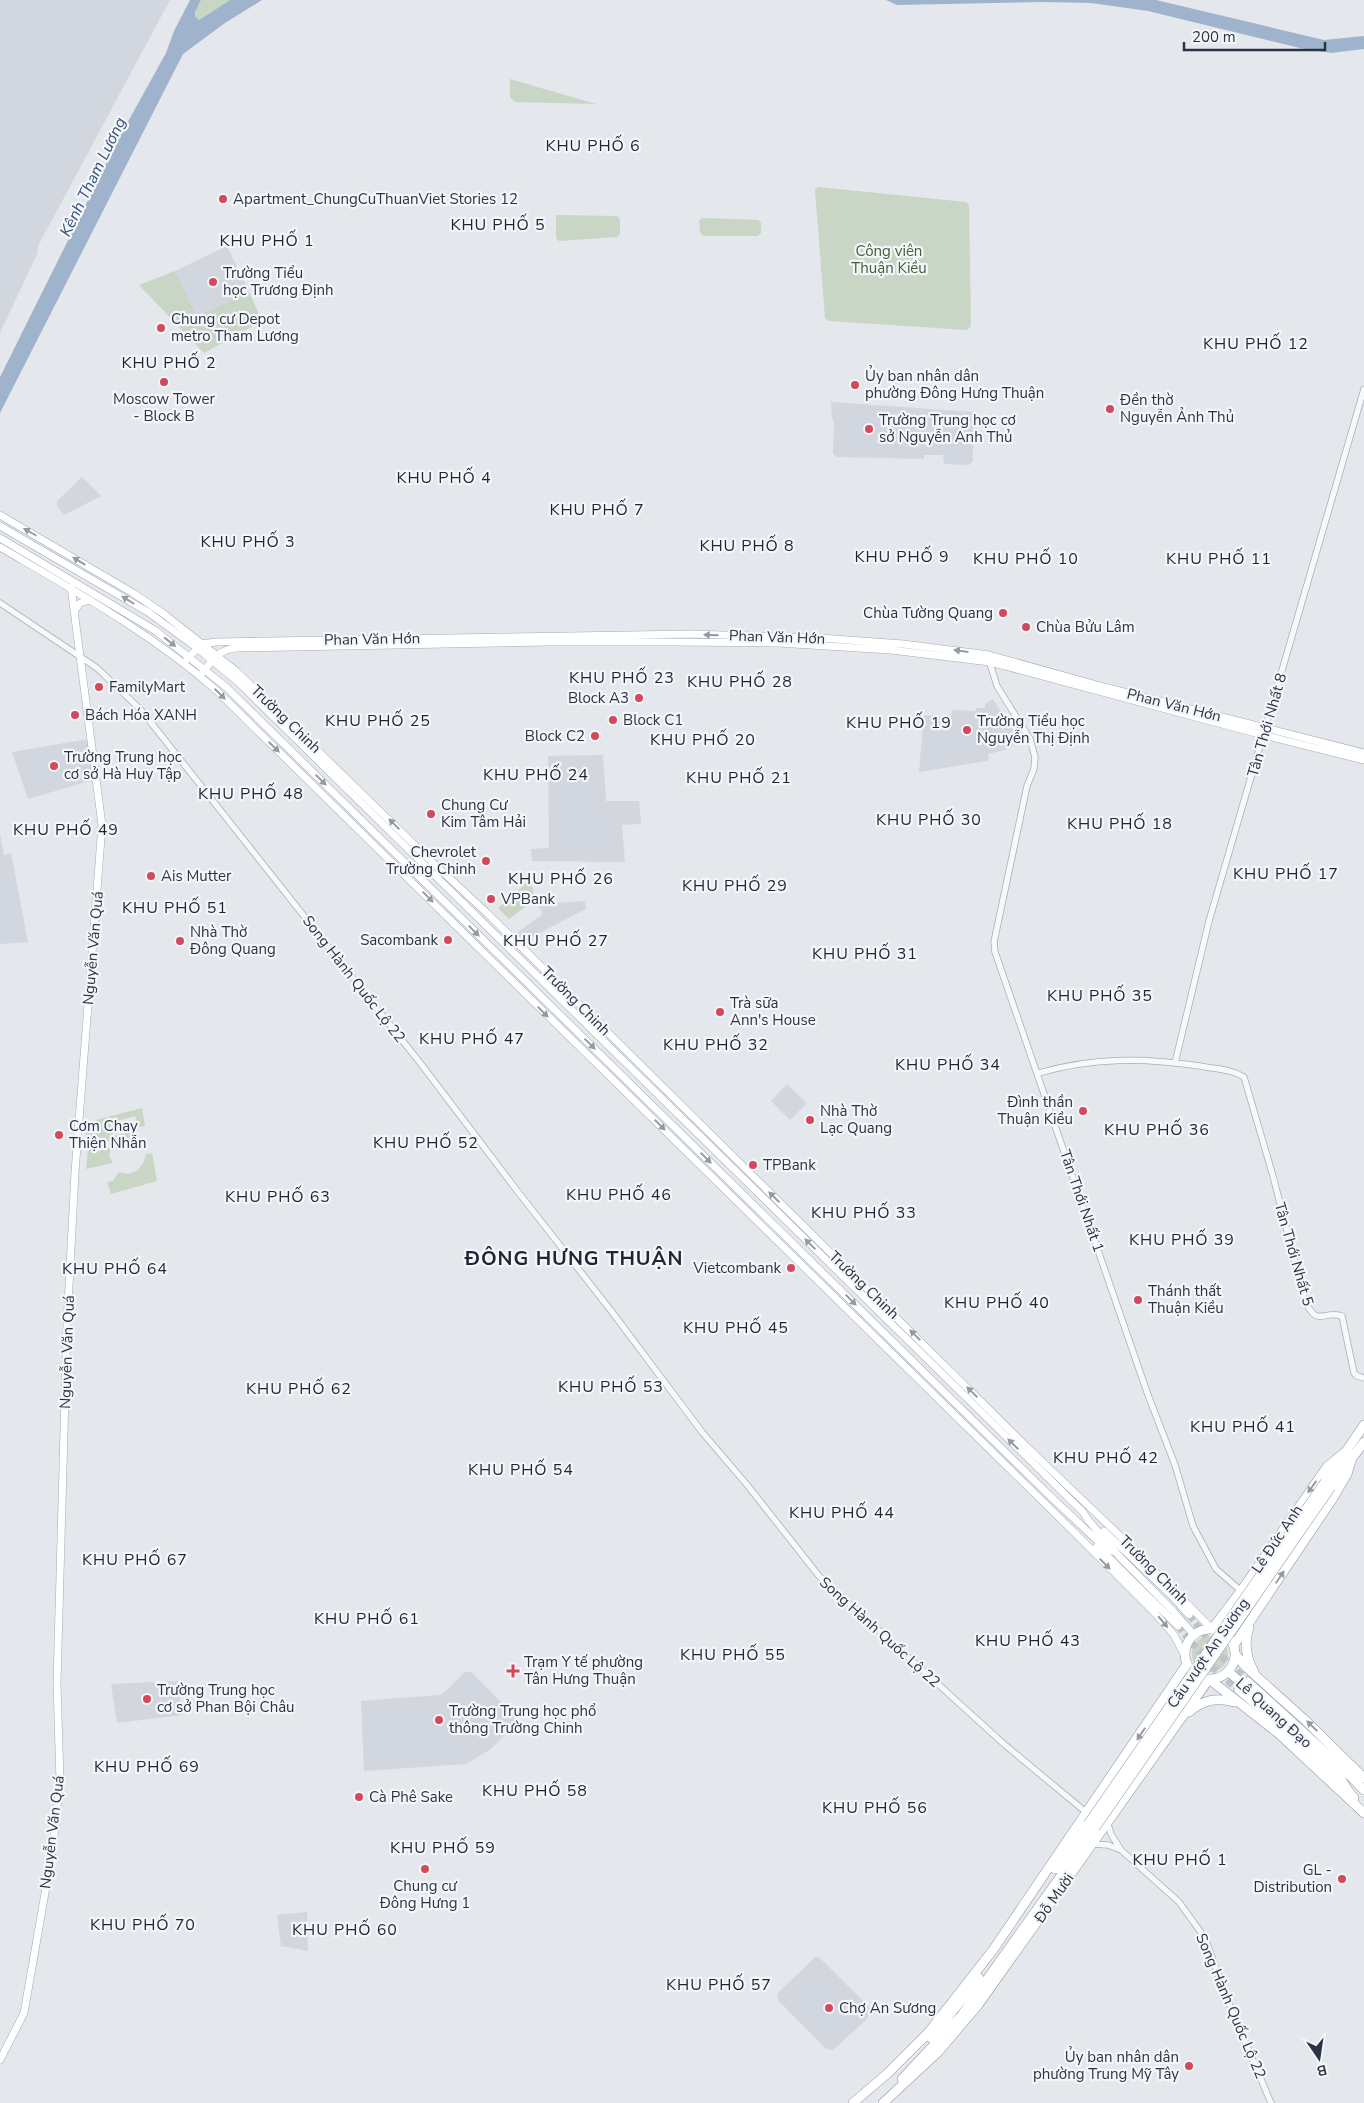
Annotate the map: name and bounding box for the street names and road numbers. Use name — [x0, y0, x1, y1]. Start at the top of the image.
street label: Phan Văn Hớn — [728, 625, 826, 649]
street label: Phan Văn Hớn — [324, 628, 420, 650]
street label: Tân Thới Nhất 8 — [1243, 671, 1291, 779]
street label: Trường Chinh — [247, 680, 325, 758]
street label: Phan Văn Hớn — [1125, 684, 1223, 726]
street label: Nguyễn Văn Quá — [78, 890, 108, 1006]
street label: Song Hành Quốc Lộ 22 — [298, 911, 410, 1047]
street label: Trường Chinh — [537, 962, 615, 1040]
street label: Tân Thới Nhất 1 — [1055, 1147, 1109, 1255]
street label: Tân Thới Nhất 5 — [1270, 1200, 1318, 1308]
street label: Trường Chinh — [825, 1246, 903, 1324]
street label: Nguyễn Văn Quá — [55, 1295, 79, 1409]
street label: Lê Đức Anh — [1247, 1501, 1307, 1577]
street label: Trường Chinh — [1115, 1531, 1193, 1609]
street label: Song Hành Quốc Lộ 22 — [815, 1572, 945, 1692]
street label: Cầu vượt An Sương — [1162, 1594, 1254, 1712]
street label: Lê Quang Đạo — [1231, 1673, 1317, 1753]
street label: Nguyễn Văn Quá — [35, 1774, 69, 1890]
street label: Đỗ Mười — [1029, 1869, 1078, 1928]
street label: Song Hành Quốc Lộ 22 — [1191, 1930, 1271, 2082]

